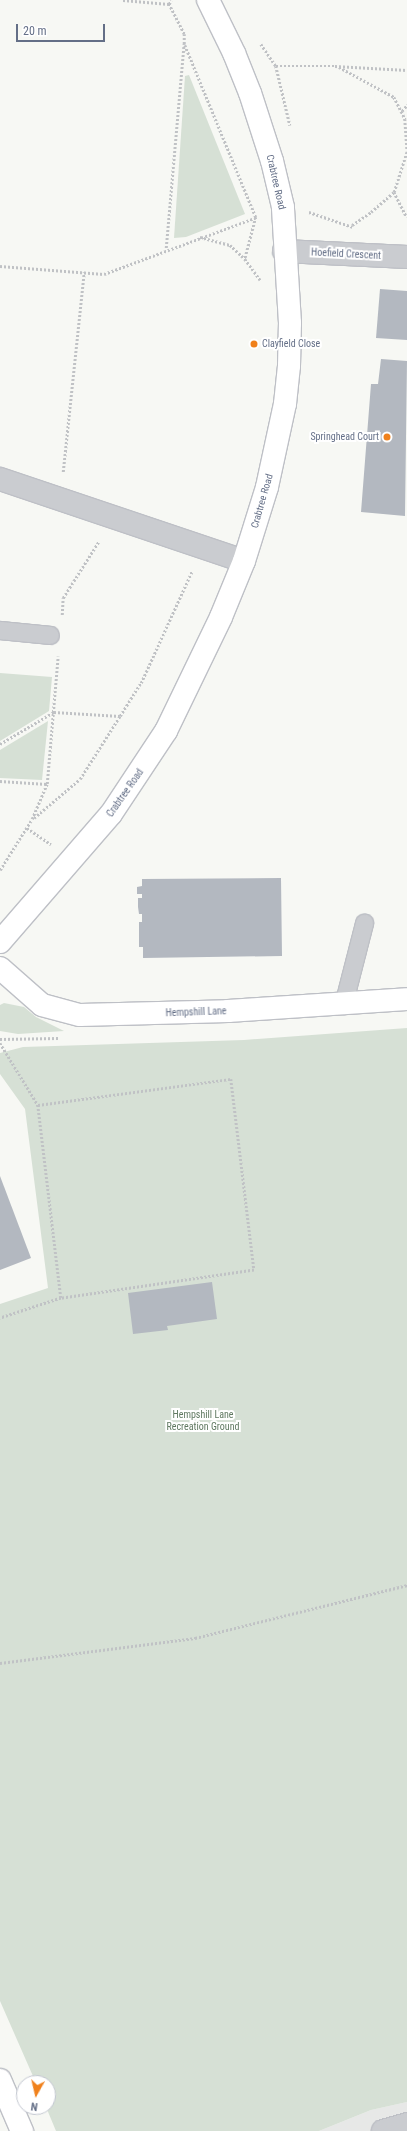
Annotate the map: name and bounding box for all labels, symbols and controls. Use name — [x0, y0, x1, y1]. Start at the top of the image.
scale bar — [18, 16, 107, 42]
text: 20 m — [23, 24, 47, 38]
street label: Crabtree Road — [264, 153, 288, 211]
street label: Hoefield Crescent — [311, 246, 381, 262]
place label: Clayfield Close — [262, 338, 320, 350]
marker: Clayfield Close — [249, 339, 259, 349]
place label: Springhead Court — [310, 431, 379, 443]
marker: Springhead Court — [382, 432, 392, 442]
street label: Crabtree Road — [249, 472, 275, 530]
street label: Crabtree Road — [104, 767, 146, 819]
street label: Hempshill Lane — [165, 1005, 227, 1019]
park label: Hempshill Lane Recreation Ground — [167, 1408, 239, 1432]
north arrow — [16, 2075, 56, 2115]
text: N — [30, 2099, 39, 2113]

